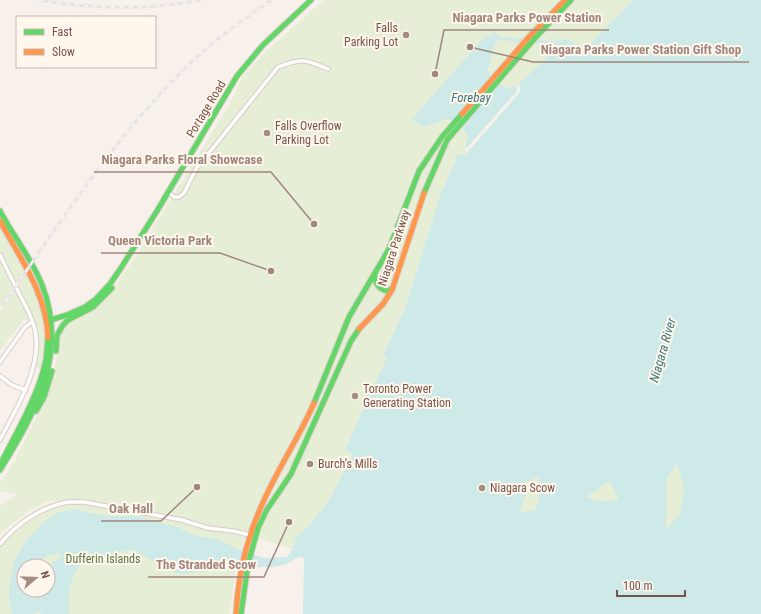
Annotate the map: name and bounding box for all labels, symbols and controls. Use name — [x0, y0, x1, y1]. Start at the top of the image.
callout: Niagara Parks Power Station — [444, 5, 609, 30]
text: Niagara Parks Power Station — [453, 10, 601, 25]
legend — [16, 16, 156, 68]
place label: Falls Parking Lot — [344, 21, 398, 49]
text: Fast — [52, 25, 73, 39]
marker: Falls Parking Lot — [401, 30, 411, 40]
callout: Niagara Parks Power Station Gift Shop — [533, 37, 749, 62]
text: Niagara Parks Power Station Gift Shop — [541, 42, 741, 57]
text: Slow — [52, 45, 75, 59]
street label: Portage Road — [183, 78, 229, 140]
water label: Forebay — [451, 90, 491, 105]
place label: Falls Overflow Parking Lot — [275, 119, 342, 147]
marker: Falls Overflow Parking Lot — [262, 128, 272, 138]
callout: Niagara Parks Floral Showcase — [94, 147, 271, 172]
text: Niagara Parks Floral Showcase — [102, 152, 262, 167]
street label: Niagara Parkway — [375, 208, 413, 288]
callout: Queen Victoria Park — [101, 228, 220, 253]
text: Queen Victoria Park — [108, 233, 213, 248]
water label: Niagara River — [646, 315, 679, 384]
place label: Toronto Power Generating Station — [363, 382, 451, 410]
marker: Toronto Power Generating Station — [350, 391, 360, 401]
place label: Burch’s Mills — [318, 457, 377, 471]
marker: Burch’s Mills — [305, 459, 315, 469]
place label: Niagara Scow — [490, 481, 555, 495]
marker: Niagara Scow — [477, 483, 487, 493]
callout: Oak Hall — [101, 496, 161, 521]
text: Oak Hall — [109, 501, 153, 516]
park label: Dufferin Islands — [66, 552, 140, 566]
callout: The Stranded Scow — [148, 552, 264, 577]
text: The Stranded Scow — [156, 557, 256, 572]
north arrow — [16, 558, 56, 598]
text: N — [38, 570, 52, 580]
scale bar — [617, 572, 685, 598]
text: 100 m — [623, 579, 653, 593]

